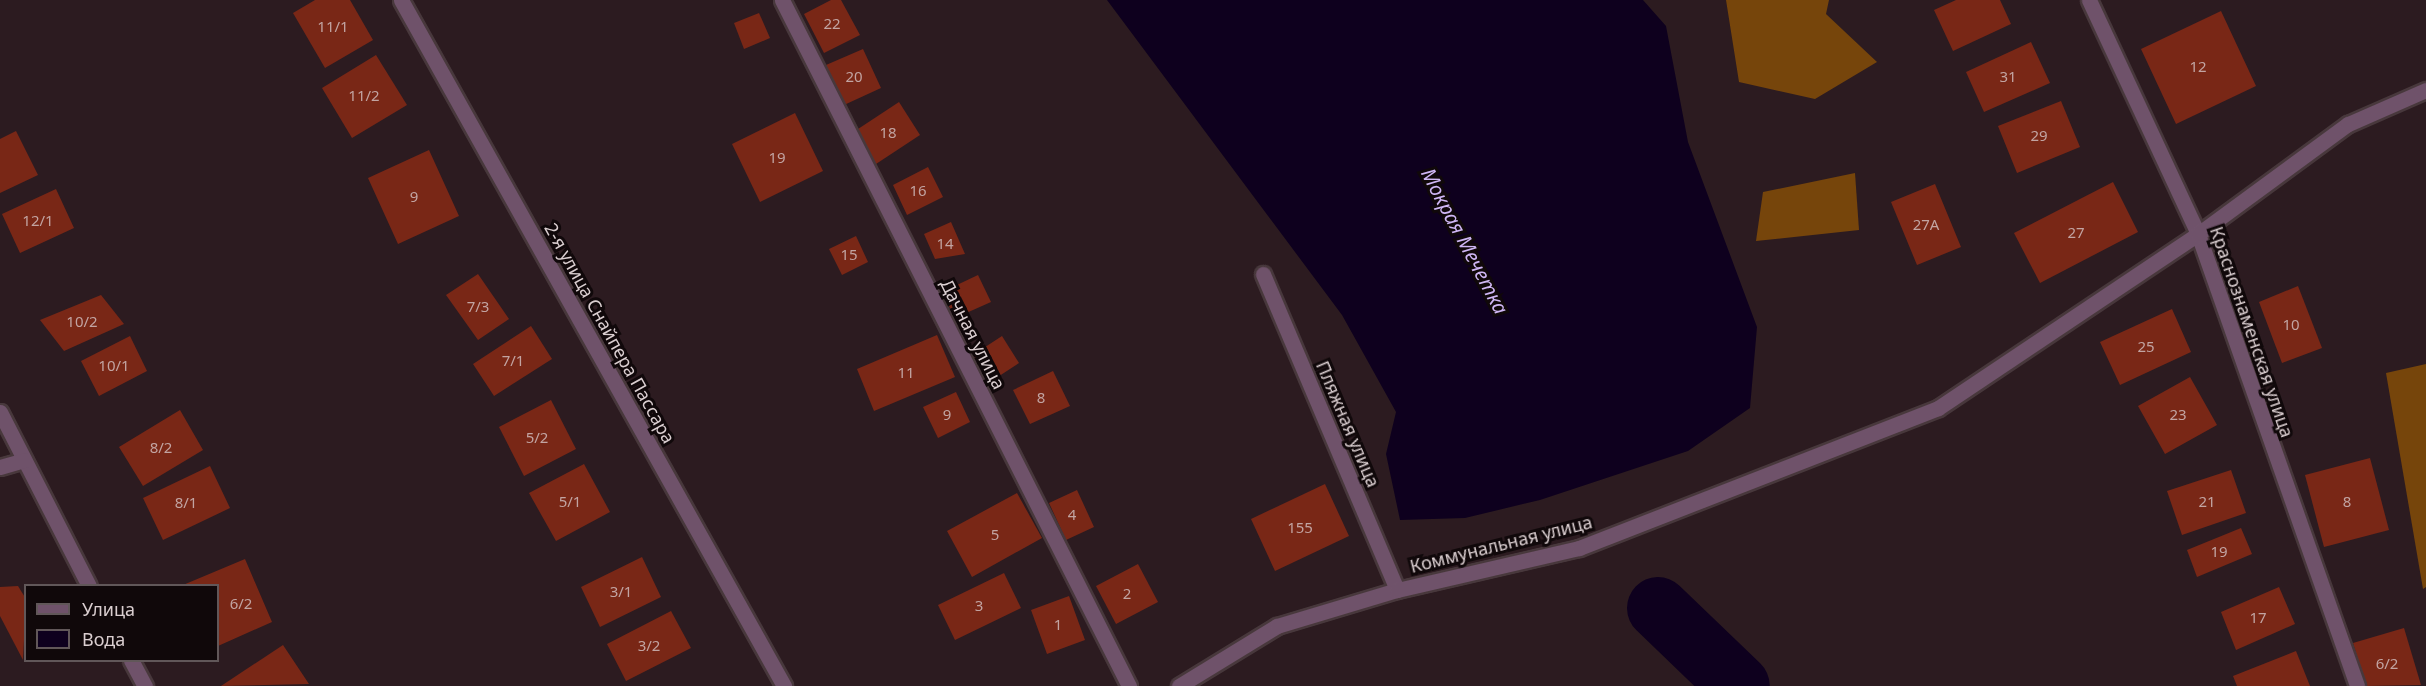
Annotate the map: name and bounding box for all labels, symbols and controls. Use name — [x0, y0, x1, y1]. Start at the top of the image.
house number: 22 — [823, 15, 841, 33]
house number: 11/1 — [317, 18, 349, 36]
house number: 12 — [2189, 58, 2207, 76]
house number: 20 — [845, 68, 863, 86]
house number: 31 — [1999, 68, 2017, 86]
house number: 11/2 — [348, 87, 380, 105]
house number: 18 — [879, 124, 897, 142]
house number: 29 — [2030, 127, 2048, 145]
house number: 19 — [768, 149, 786, 167]
water label: Мокрая Мечетка — [1416, 164, 1514, 318]
house number: 16 — [909, 182, 927, 200]
house number: 9 — [410, 188, 418, 206]
house number: 12/1 — [22, 212, 54, 230]
house number: 27А — [1913, 216, 1939, 234]
street label: 2-я улица Снайпера Пассара — [540, 219, 680, 447]
house number: 27 — [2067, 224, 2085, 242]
street label: Краснознаменская улица — [2206, 224, 2298, 440]
house number: 14 — [936, 235, 954, 253]
house number: 15 — [840, 246, 858, 264]
street label: Дачная улица — [936, 275, 1010, 393]
house number: 7/3 — [467, 298, 489, 316]
house number: 10/2 — [66, 313, 98, 331]
house number: 10 — [2282, 316, 2300, 334]
house number: 25 — [2137, 338, 2155, 356]
house number: 7/1 — [502, 352, 524, 370]
house number: 10/1 — [98, 357, 130, 375]
street label: Пляжная улица — [1312, 358, 1384, 490]
house number: 11 — [897, 364, 915, 382]
house number: 8 — [1037, 389, 1045, 407]
house number: 9 — [943, 406, 951, 424]
house number: 23 — [2169, 406, 2187, 424]
house number: 5/2 — [526, 429, 548, 447]
house number: 8/2 — [150, 439, 172, 457]
house number: 5/1 — [559, 493, 581, 511]
house number: 21 — [2198, 493, 2216, 511]
house number: 8 — [2343, 493, 2351, 511]
house number: 8/1 — [175, 494, 197, 512]
house number: 4 — [1068, 506, 1076, 524]
street label: Коммунальная улица — [1408, 511, 1594, 577]
house number: 155 — [1287, 519, 1313, 537]
house number: 5 — [991, 526, 999, 544]
house number: 19 — [2210, 543, 2228, 561]
house number: 3/1 — [610, 583, 632, 601]
legend — [24, 584, 219, 662]
house number: 2 — [1123, 585, 1131, 603]
house number: 6/2 — [230, 595, 252, 613]
text: Улица — [82, 597, 135, 621]
house number: 3 — [975, 597, 983, 615]
house number: 17 — [2249, 609, 2267, 627]
house number: 1 — [1054, 616, 1062, 634]
text: Вода — [82, 627, 125, 651]
house number: 3/2 — [638, 637, 660, 655]
house number: 6/2 — [2376, 655, 2398, 673]

